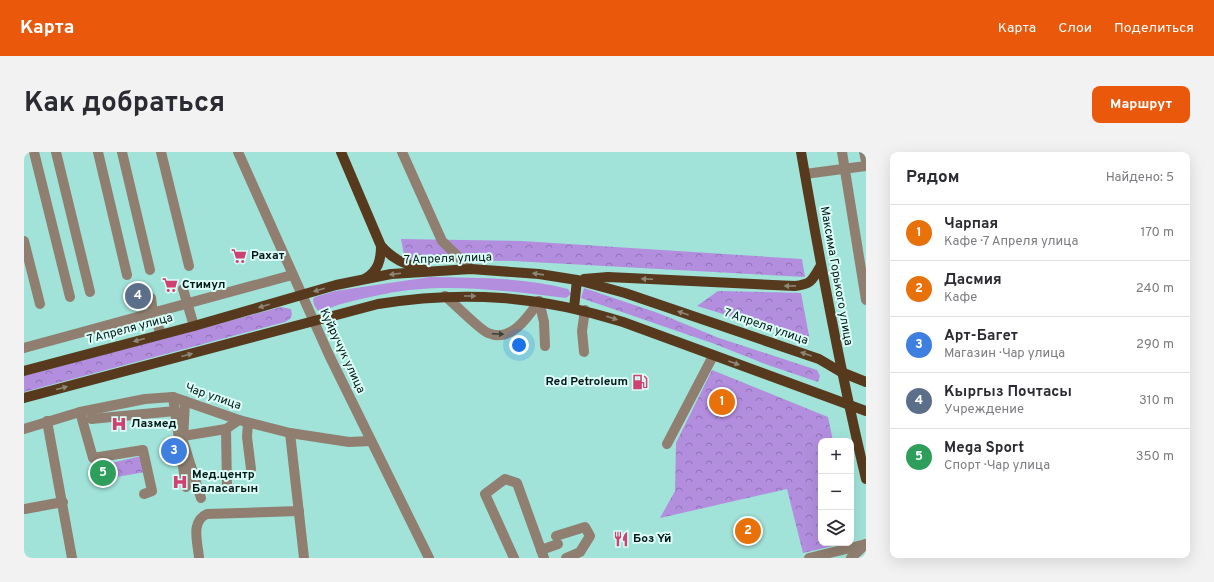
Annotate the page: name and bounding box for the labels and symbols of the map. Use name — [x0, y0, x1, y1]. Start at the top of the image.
street label: Максима Горького улица — [816, 205, 856, 347]
supermarket icon: Рахат — [230, 247, 248, 265]
place label: Рахат — [251, 248, 285, 264]
street label: 7 Апреля улица — [404, 249, 492, 269]
one-way arrow — [389, 271, 401, 277]
one-way arrow — [532, 271, 544, 277]
one-way arrow — [641, 275, 653, 282]
supermarket icon: Стимул — [161, 276, 179, 294]
place label: Стимул — [182, 277, 225, 293]
pin: 4 — [125, 281, 151, 311]
one-way arrow — [783, 283, 796, 289]
one-way arrow — [313, 287, 325, 293]
one-way arrow — [464, 293, 477, 299]
one-way arrow — [258, 303, 270, 309]
street label: 7 Апреля улица — [722, 305, 810, 349]
street label: Куйручук улица — [315, 306, 369, 396]
one-way arrow — [677, 309, 689, 315]
street label: 7 Апреля улица — [85, 310, 175, 348]
one-way arrow — [606, 315, 618, 321]
one-way arrow — [492, 331, 505, 337]
your location — [509, 335, 529, 355]
one-way arrow — [132, 338, 145, 344]
one-way arrow — [800, 351, 812, 357]
one-way arrow — [182, 352, 194, 358]
one-way arrow — [728, 360, 740, 366]
fuel station icon: Red Petroleum — [631, 373, 649, 391]
place label: Red Petroleum — [546, 374, 628, 390]
street label: Чар улица — [183, 380, 243, 414]
one-way arrow — [55, 385, 68, 391]
pin: 1 — [709, 387, 735, 417]
hospital icon: Лазмед — [110, 415, 128, 433]
place label: Лазмед — [131, 416, 176, 432]
pin: 3 — [161, 436, 187, 466]
pin: 5 — [90, 458, 116, 488]
place label: Мед.центр Баласагын — [192, 467, 258, 497]
hospital icon: Мед.центр Баласагын — [171, 473, 189, 491]
pin: 2 — [735, 516, 761, 546]
restaurant icon: Боз Үй — [612, 530, 630, 548]
place label: Боз Үй — [633, 531, 671, 547]

